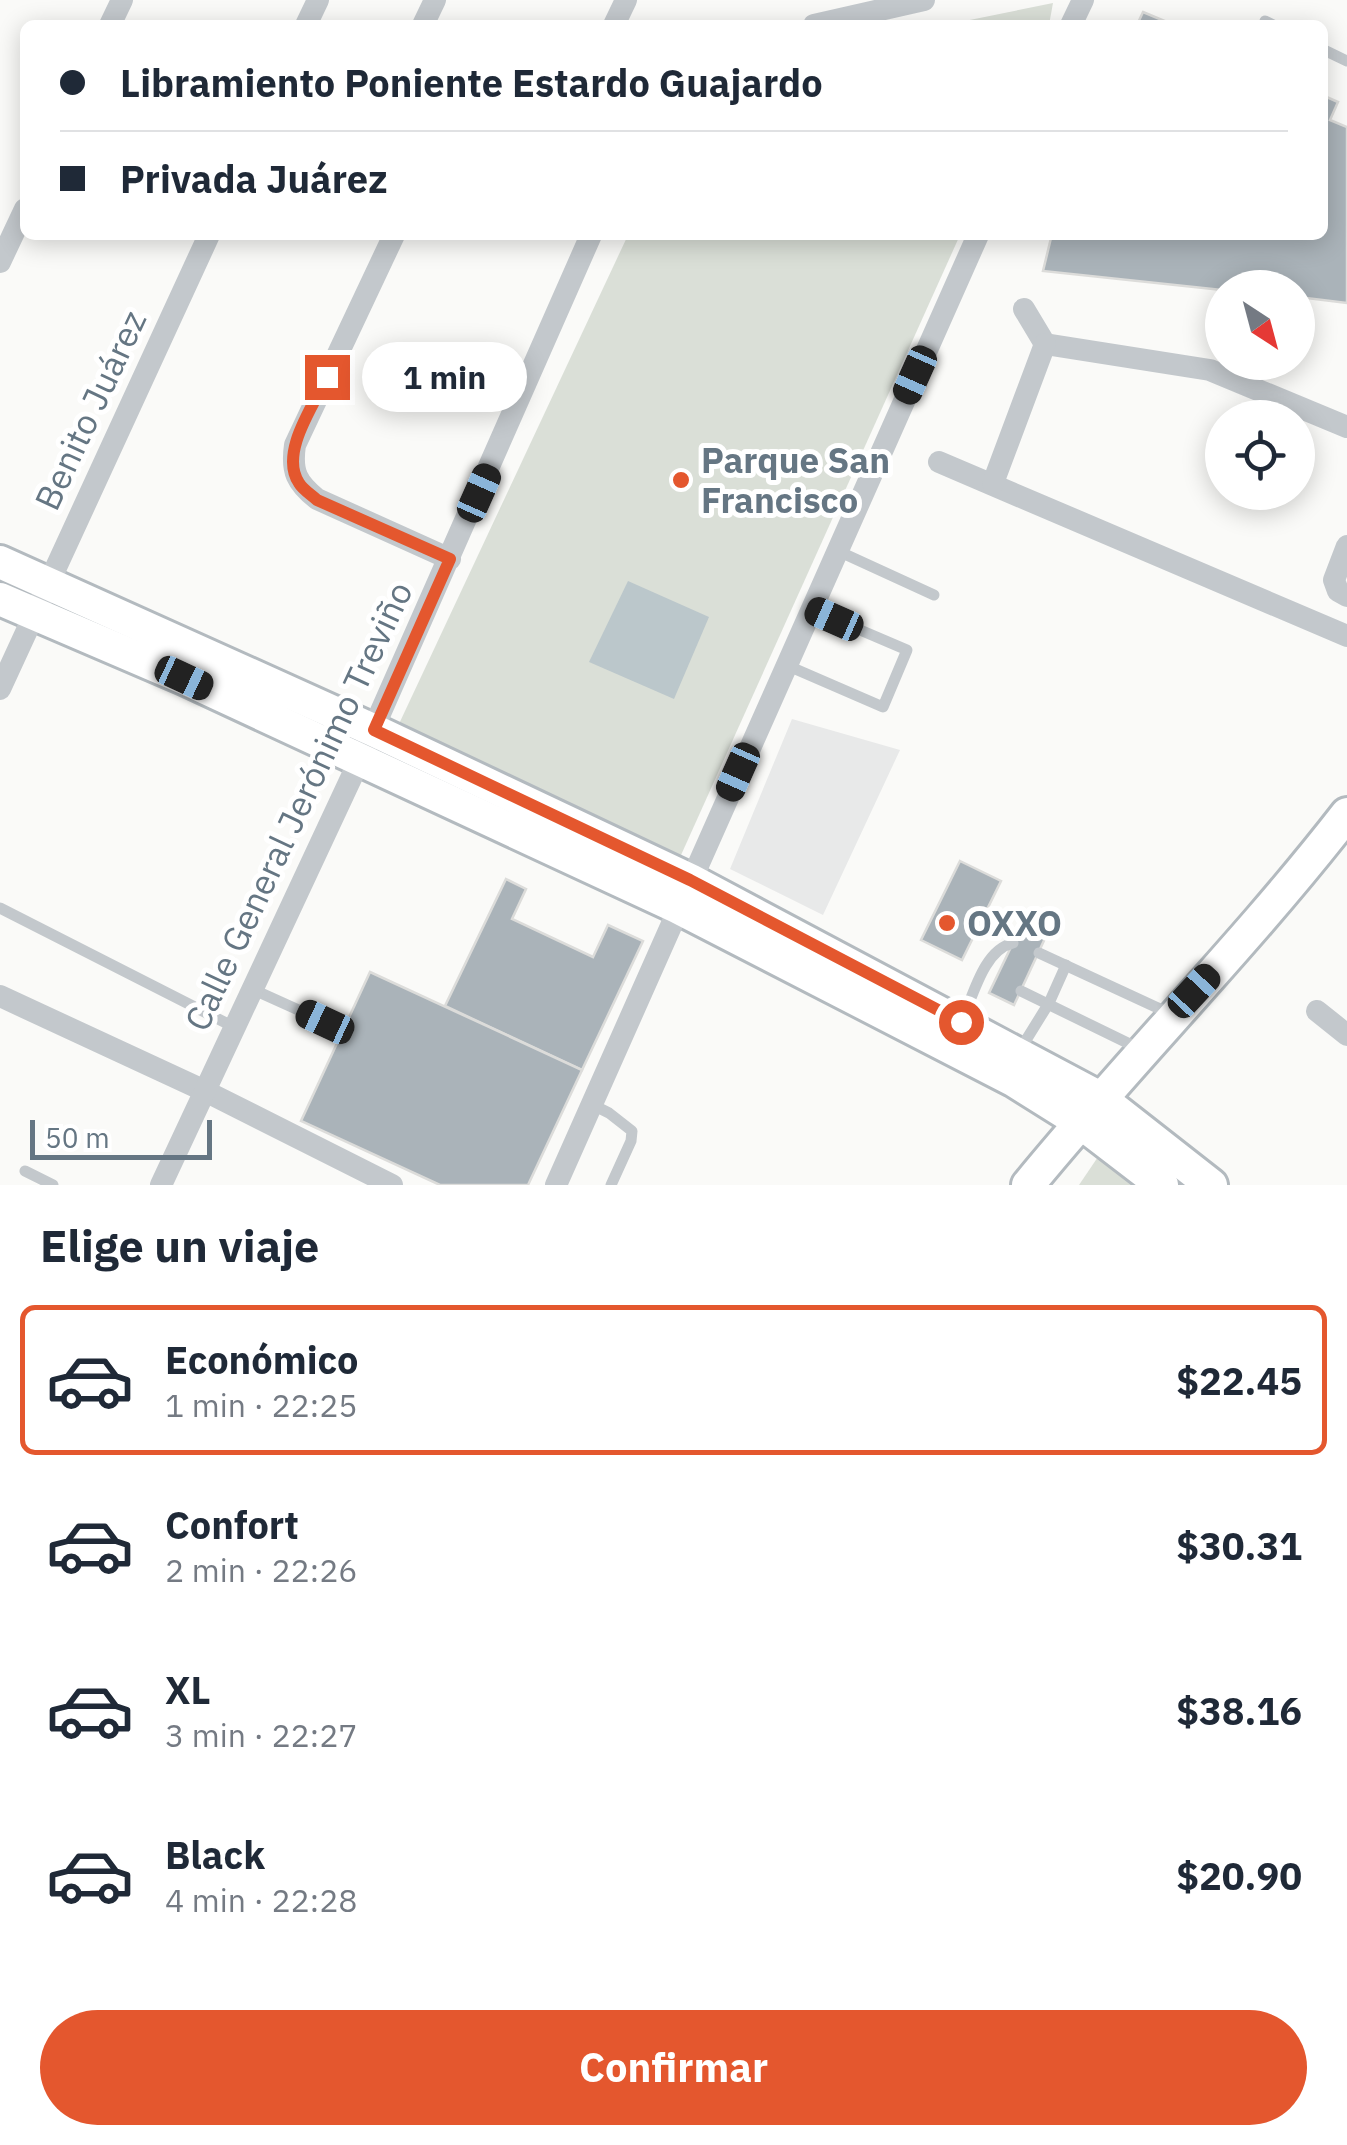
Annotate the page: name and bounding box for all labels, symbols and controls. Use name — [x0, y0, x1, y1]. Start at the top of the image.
text: Libramiento Poniente Estardo Guajardo — [120, 58, 823, 107]
text: Privada Juárez — [120, 154, 388, 203]
north arrow — [1205, 270, 1315, 380]
map controls — [1205, 270, 1315, 510]
street label: Benito Juárez — [24, 303, 156, 517]
car — [889, 341, 941, 409]
callout: 1 min — [362, 342, 527, 412]
route end — [305, 355, 350, 400]
text: 1 min — [403, 356, 486, 398]
button: locate — [1205, 400, 1315, 510]
place label: Parque San Francisco — [701, 437, 890, 523]
car — [453, 459, 505, 527]
marker: Parque San Francisco — [670, 469, 692, 491]
street label: Calle General Jerónimo Treviño — [174, 574, 422, 1038]
car — [800, 593, 868, 645]
car — [150, 652, 218, 704]
car — [712, 738, 764, 806]
place label: OXXO — [967, 900, 1062, 946]
marker: OXXO — [936, 912, 958, 934]
car — [1163, 959, 1225, 1023]
car — [291, 996, 359, 1048]
route start — [939, 1000, 984, 1045]
scale bar — [30, 1115, 212, 1160]
text: 50 m — [45, 1119, 110, 1156]
text: Elige un viaje — [40, 1216, 319, 1274]
icon: car — [45, 1335, 135, 1425]
text: Económico — [165, 1335, 358, 1384]
text: $22.45 — [1176, 1356, 1302, 1405]
text: 1 min · 22:25 — [165, 1384, 358, 1426]
icon: car — [45, 1500, 135, 1590]
text: Confort — [165, 1500, 299, 1549]
text: $30.31 — [1176, 1521, 1302, 1570]
text: 2 min · 22:26 — [165, 1549, 358, 1591]
icon: car — [45, 1665, 135, 1755]
text: XL — [165, 1665, 211, 1714]
text: $38.16 — [1176, 1686, 1302, 1735]
text: 3 min · 22:27 — [165, 1714, 358, 1756]
icon: car — [45, 1830, 135, 1920]
text: Black — [165, 1830, 265, 1879]
text: $20.90 — [1176, 1851, 1302, 1900]
text: 4 min · 22:28 — [165, 1879, 358, 1921]
button: Confirmar — [40, 2010, 1307, 2125]

